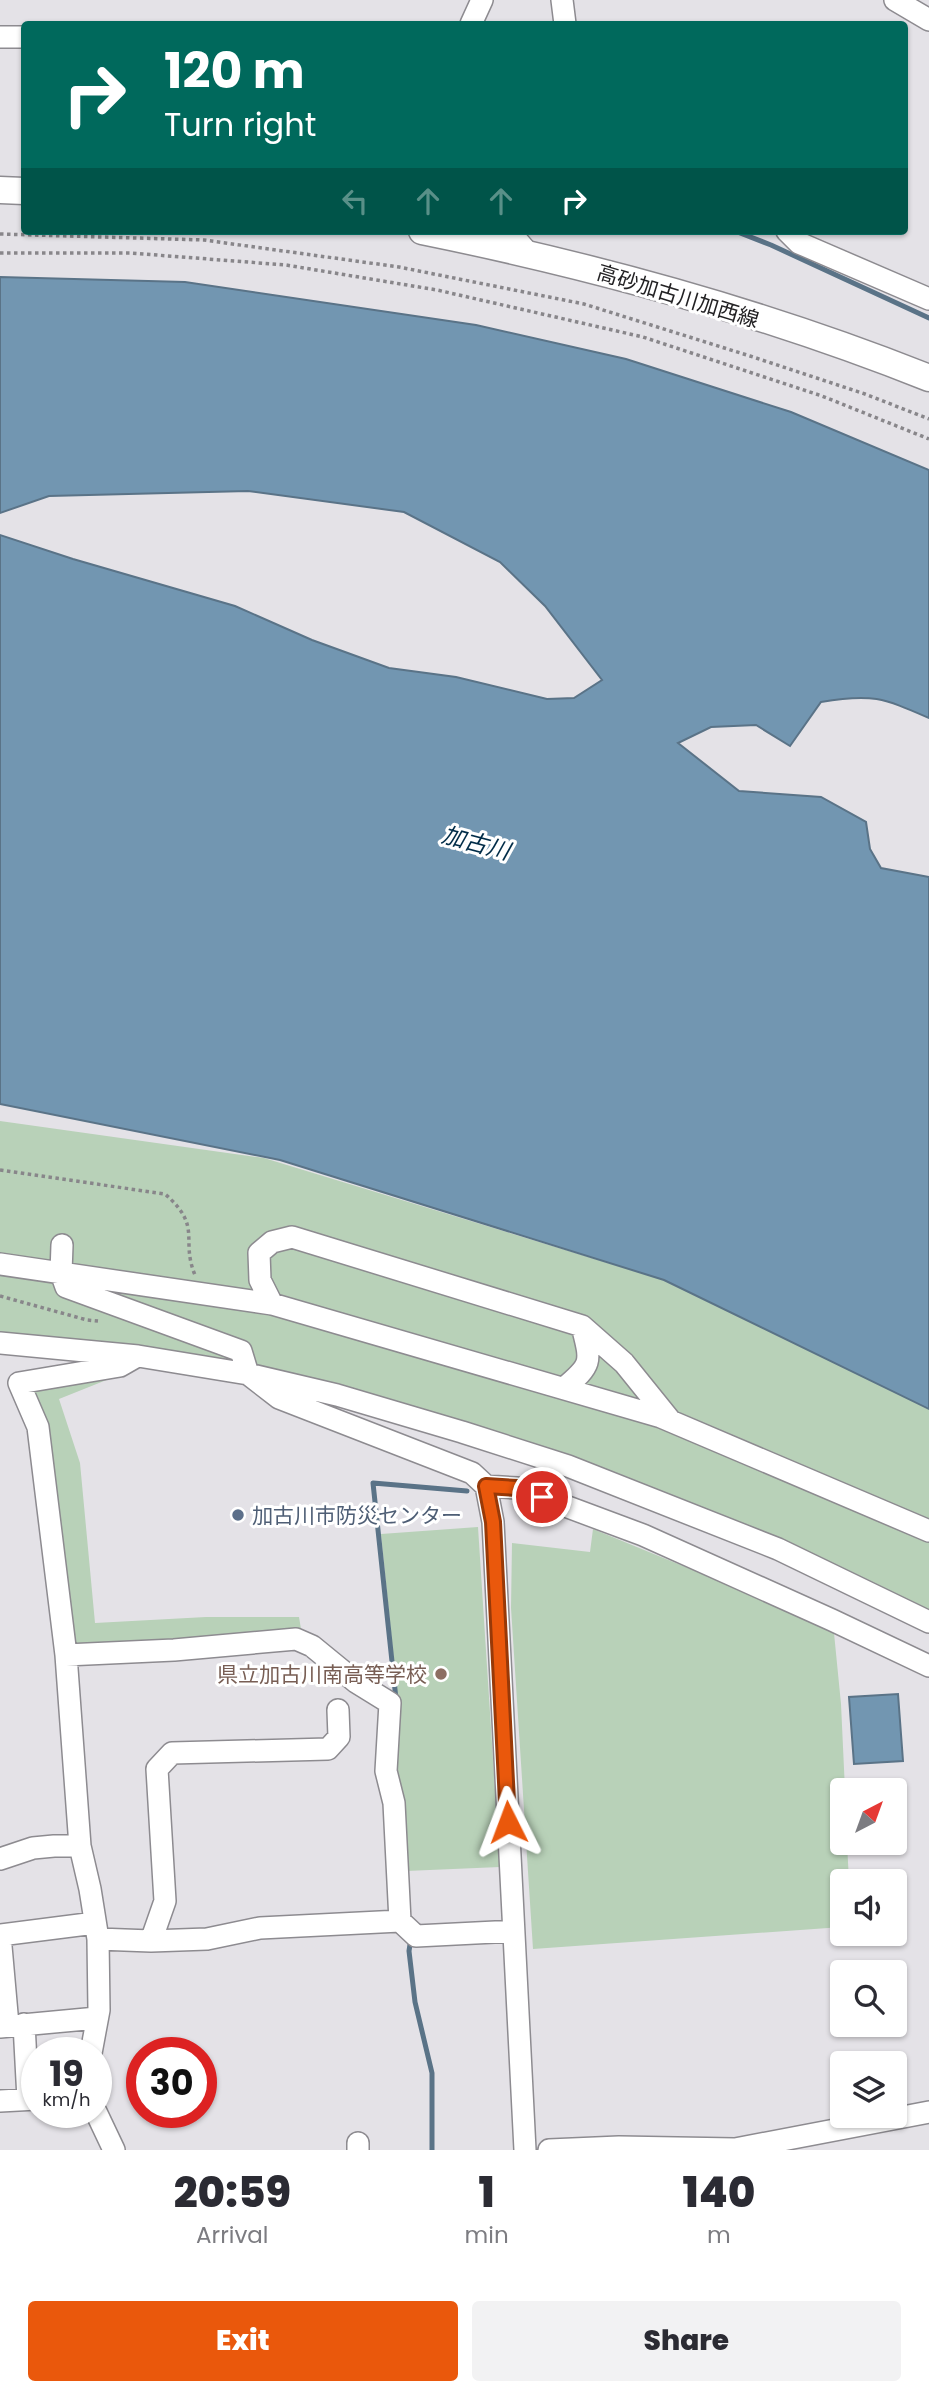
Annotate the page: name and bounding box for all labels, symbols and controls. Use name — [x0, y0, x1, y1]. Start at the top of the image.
text: 120 m — [164, 37, 305, 105]
icon: right — [49, 49, 140, 140]
text: Turn right — [164, 102, 316, 147]
icon: left — [336, 182, 374, 220]
icon: ahead — [409, 182, 447, 220]
icon: ahead — [482, 182, 520, 220]
icon: right — [555, 182, 593, 220]
street label: 高砂加古川加西線 — [593, 258, 763, 334]
water label: 加古川 — [439, 819, 516, 868]
pin — [512, 1467, 572, 1527]
icon: arrive — [523, 1478, 561, 1516]
place label: 加古川市防災センター — [252, 1501, 462, 1530]
marker: 加古川市防災センター — [230, 1507, 246, 1523]
place label: 県立加古川南高等学校 — [217, 1660, 427, 1689]
marker: 県立加古川南高等学校 — [433, 1666, 449, 1682]
north arrow — [830, 1778, 906, 1855]
map controls — [830, 1778, 907, 2128]
position arrow — [471, 1785, 545, 1859]
button: sound — [830, 1869, 907, 1946]
button: search — [830, 1960, 907, 2037]
speed limit sign: 30 — [126, 2037, 217, 2128]
text: 19 — [49, 2049, 84, 2098]
button: layers — [830, 2051, 907, 2128]
text: km/h — [43, 2087, 90, 2112]
text: 20:59 — [174, 2163, 291, 2222]
text: 1 — [478, 2163, 495, 2222]
text: 140 — [682, 2163, 755, 2222]
text: Arrival — [196, 2219, 269, 2251]
text: min — [465, 2219, 509, 2251]
text: m — [707, 2219, 731, 2251]
button: Exit — [28, 2301, 458, 2381]
button: Share — [472, 2301, 901, 2381]

